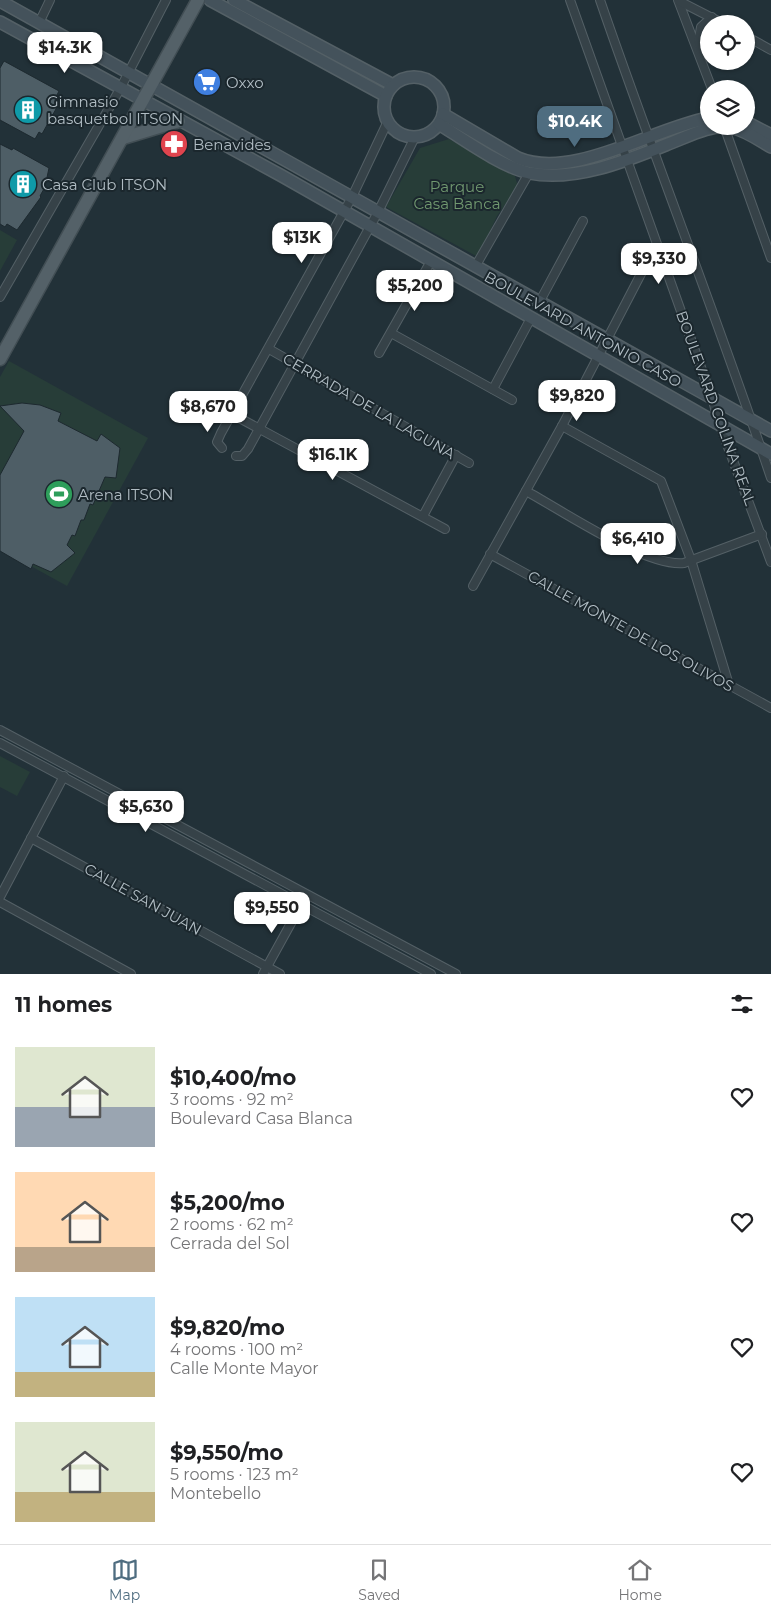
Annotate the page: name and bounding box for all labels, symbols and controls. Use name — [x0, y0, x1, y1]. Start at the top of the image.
map controls — [700, 15, 755, 135]
button: locate — [700, 15, 755, 70]
pin: $14.3K — [24, 32, 106, 74]
text: $14.3K — [38, 38, 92, 57]
supermarket icon: Oxxo — [192, 67, 222, 97]
place label: Oxxo — [226, 73, 264, 92]
button: layers — [700, 80, 755, 135]
place label: Gimnasio basquetbol ITSON — [47, 92, 183, 128]
building icon: Gimnasio basquetbol ITSON — [13, 95, 43, 125]
pin: $10.4K — [534, 106, 616, 148]
text: $10.4K — [548, 112, 602, 131]
pharmacy icon: Benavides — [159, 129, 189, 159]
place label: Benavides — [193, 135, 271, 154]
building icon: Casa Club ITSON — [8, 169, 38, 199]
place label: Casa Club ITSON — [42, 175, 167, 194]
park label: Parque Casa Banca — [413, 177, 501, 213]
pin: $13K — [272, 222, 332, 264]
text: $13K — [283, 228, 321, 247]
pin: $9,330 — [618, 242, 700, 285]
text: $9,330 — [632, 249, 686, 268]
street label: BOULEVARD ANTONIO CASO — [481, 267, 685, 391]
pin: $5,200 — [374, 270, 456, 312]
text: $5,200 — [387, 276, 443, 295]
street label: BOULEVARD COLINA REAL — [672, 308, 760, 508]
street label: CERRADA DE LA LAGUNA — [279, 349, 459, 463]
pin: $9,820 — [536, 380, 618, 422]
text: $9,820 — [549, 386, 605, 405]
pin: $8,670 — [167, 390, 249, 433]
text: $8,670 — [180, 397, 236, 416]
pin: $16.1K — [292, 438, 374, 481]
text: $16.1K — [309, 445, 357, 464]
sports icon: Arena ITSON — [44, 479, 74, 509]
place label: Arena ITSON — [78, 485, 174, 504]
pin: $6,410 — [597, 522, 679, 565]
text: $6,410 — [612, 529, 664, 548]
street label: CALLE MONTE DE LOS OLIVOS — [525, 566, 737, 696]
pin: $5,630 — [105, 790, 187, 833]
text: $5,630 — [119, 797, 173, 816]
street label: CALLE SAN JUAN — [81, 859, 205, 939]
pin: $9,550 — [231, 892, 313, 934]
text: $9,550 — [245, 898, 299, 917]
icon: filters — [728, 990, 756, 1018]
text: 11 homes — [15, 992, 112, 1017]
text: $10,400/mo — [170, 1065, 296, 1090]
icon: home — [55, 1067, 115, 1127]
icon: heart — [728, 1083, 756, 1111]
text: 3 rooms · 92 m² — [170, 1090, 294, 1109]
text: Boulevard Casa Blanca — [170, 1109, 353, 1128]
text: $5,200/mo — [170, 1190, 285, 1215]
icon: home — [55, 1192, 115, 1252]
icon: heart — [728, 1208, 756, 1236]
text: 2 rooms · 62 m² — [170, 1215, 294, 1234]
text: Cerrada del Sol — [170, 1234, 290, 1253]
text: $9,820/mo — [170, 1315, 285, 1340]
icon: home — [55, 1317, 115, 1377]
icon: heart — [728, 1333, 756, 1361]
text: 4 rooms · 100 m² — [170, 1340, 303, 1359]
text: Calle Monte Mayor — [170, 1359, 319, 1378]
text: $9,550/mo — [170, 1440, 283, 1465]
icon: home — [55, 1442, 115, 1502]
icon: heart — [728, 1458, 756, 1486]
text: 5 rooms · 123 m² — [170, 1465, 299, 1484]
text: Montebello — [170, 1484, 261, 1503]
tab: Map — [109, 1556, 140, 1604]
tab: Saved — [358, 1556, 400, 1604]
tab: Home — [618, 1556, 662, 1604]

